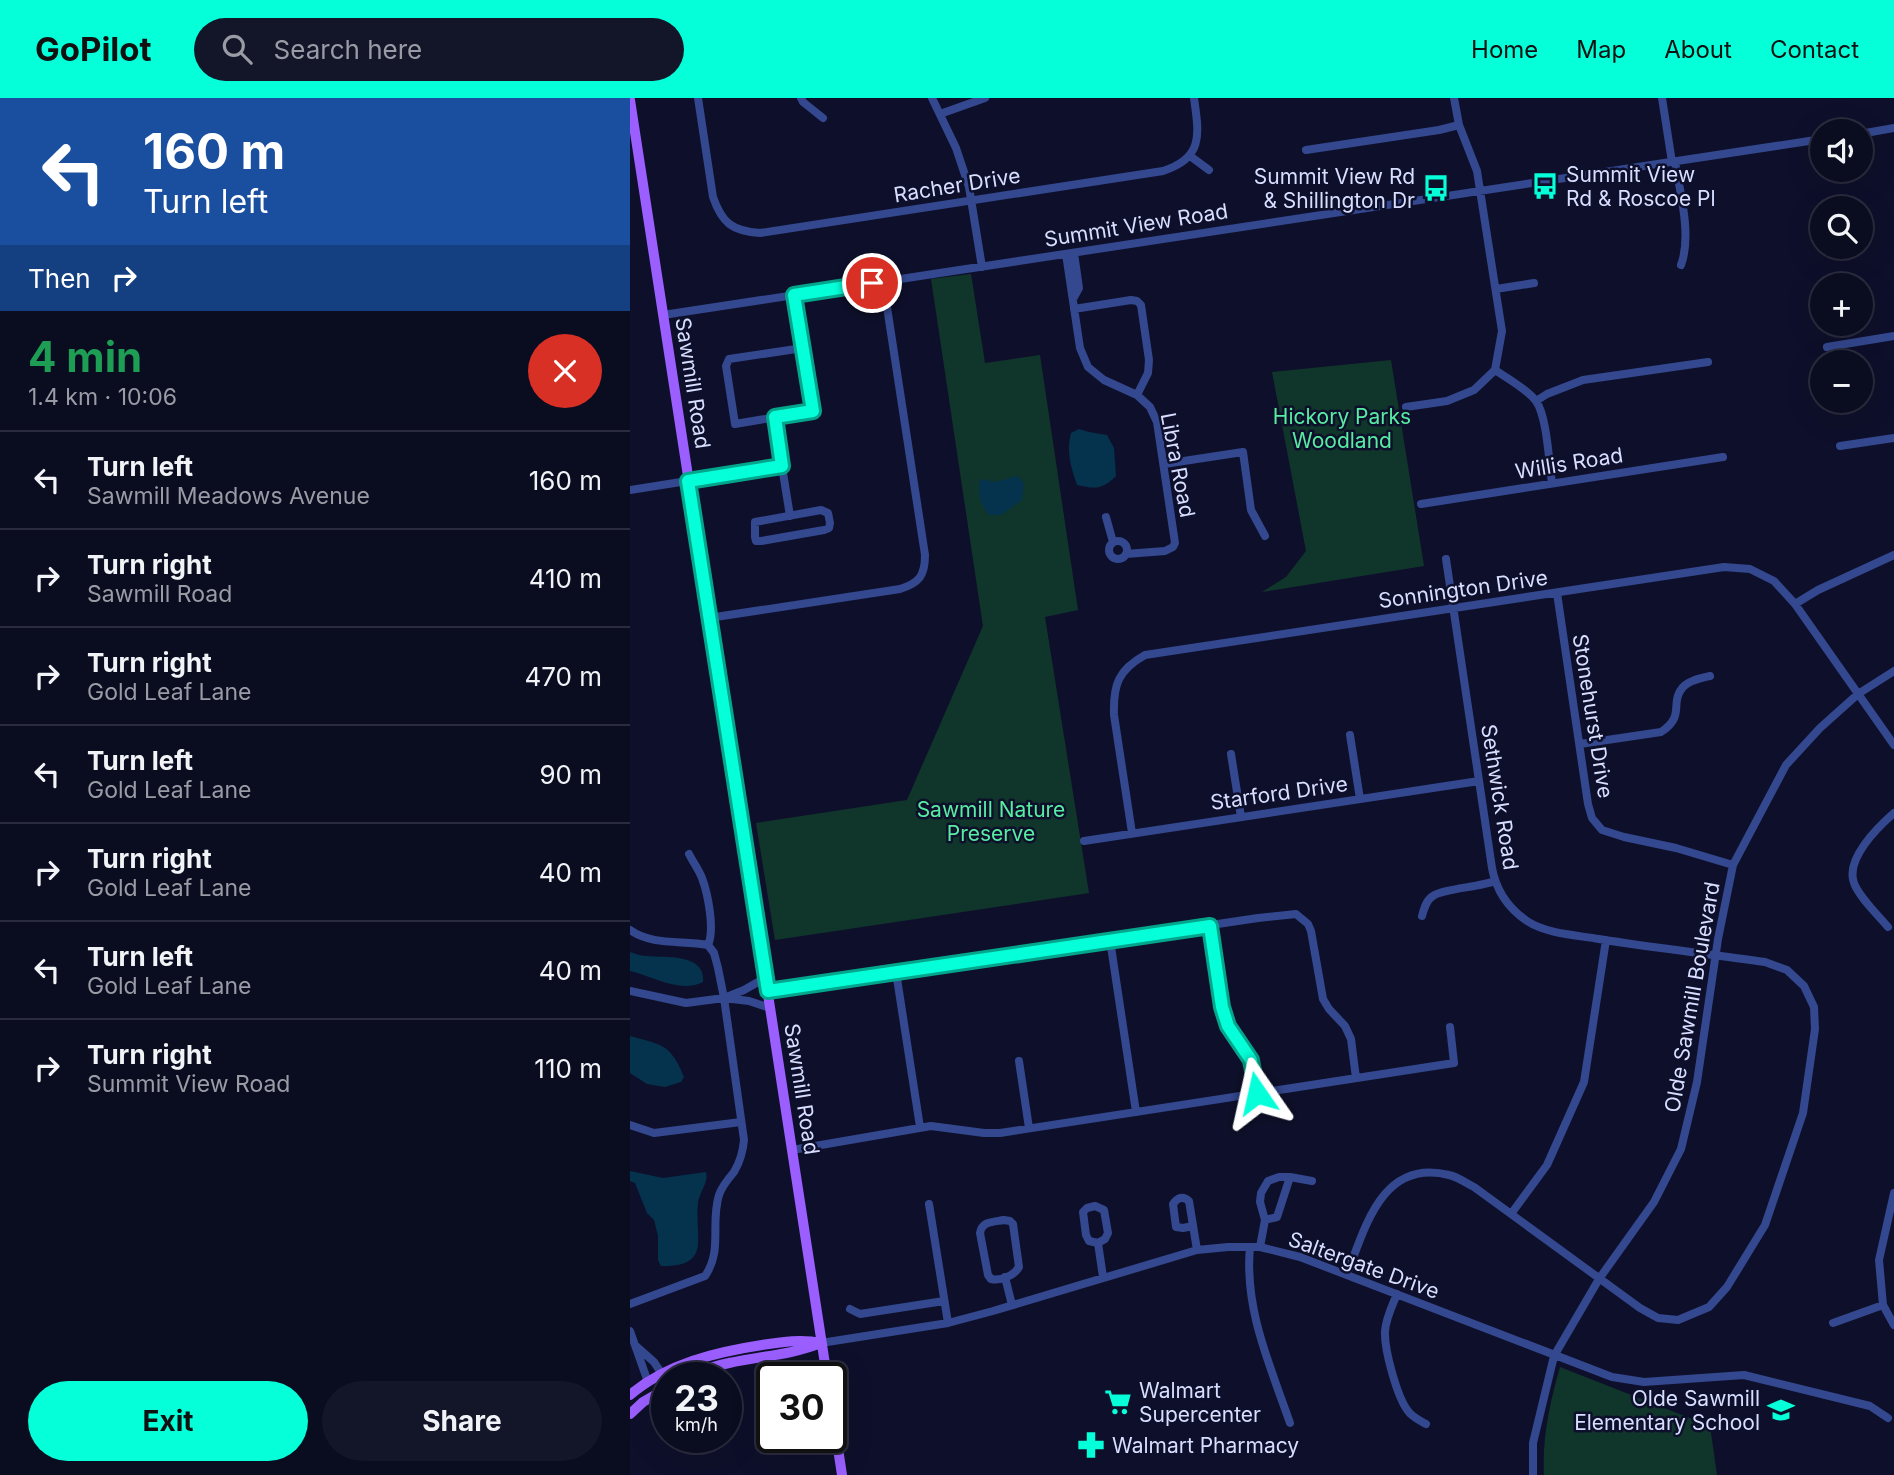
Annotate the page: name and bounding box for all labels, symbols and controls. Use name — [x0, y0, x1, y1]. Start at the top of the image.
search box — [194, 18, 684, 81]
text: GoPilot — [35, 29, 152, 69]
icon: search — [218, 30, 256, 68]
text: Search here — [274, 34, 422, 65]
text: Home — [1471, 35, 1538, 64]
text: Map — [1576, 35, 1626, 64]
text: About — [1664, 35, 1732, 64]
text: Contact — [1770, 35, 1859, 64]
map controls — [1810, 119, 1873, 413]
button: sound — [1810, 119, 1873, 182]
text: 160 m — [143, 122, 285, 181]
icon: left — [28, 126, 119, 217]
place label: Summit View Rd & Roscoe Pl — [1566, 162, 1716, 211]
street label: Racher Drive — [892, 163, 1022, 207]
place label: Summit View Rd & Shillington Dr — [1254, 164, 1415, 213]
bus stop icon: Summit View Rd & Roscoe Pl — [1530, 171, 1560, 201]
bus stop icon: Summit View Rd & Shillington Dr — [1421, 173, 1451, 203]
text: Turn left — [143, 182, 268, 221]
button: search — [1810, 196, 1873, 259]
street label: Summit View Road — [1042, 198, 1230, 252]
pin — [842, 253, 902, 313]
icon: right — [105, 259, 143, 297]
text: Then — [28, 263, 91, 294]
icon: arrive — [853, 264, 891, 302]
button: + — [1810, 273, 1873, 336]
street label: Sawmill Road — [670, 316, 716, 450]
text: 4 min — [28, 331, 142, 382]
button: close — [528, 334, 602, 408]
button: − — [1810, 350, 1873, 413]
text: 1.4 km · 10:06 — [28, 383, 177, 411]
park label: Hickory Parks Woodland — [1273, 404, 1411, 453]
street label: Libra Road — [1156, 411, 1200, 519]
street label: Willis Road — [1513, 442, 1625, 484]
text: Turn left — [87, 451, 193, 482]
icon: left — [28, 461, 66, 499]
text: 160 m — [529, 465, 602, 496]
text: Sawmill Meadows Avenue — [87, 482, 370, 510]
text: Turn right — [87, 549, 212, 580]
icon: right — [28, 559, 66, 597]
text: 410 m — [529, 563, 602, 594]
street label: Sonnington Drive — [1377, 565, 1549, 613]
text: Sawmill Road — [87, 580, 232, 608]
street label: Stonehurst Drive — [1568, 632, 1618, 800]
text: Turn right — [87, 647, 212, 678]
icon: right — [28, 657, 66, 695]
text: 470 m — [524, 661, 602, 692]
text: Gold Leaf Lane — [87, 678, 252, 706]
street label: Sethwick Road — [1476, 722, 1524, 872]
text: Turn left — [87, 745, 193, 776]
icon: left — [28, 755, 66, 793]
text: 90 m — [539, 759, 602, 790]
street label: Starford Drive — [1209, 771, 1349, 815]
text: Gold Leaf Lane — [87, 776, 252, 804]
park label: Sawmill Nature Preserve — [917, 797, 1065, 846]
text: Turn right — [87, 843, 212, 874]
icon: right — [28, 853, 66, 891]
text: 40 m — [539, 857, 602, 888]
text: Gold Leaf Lane — [87, 874, 252, 902]
street label: Olde Sawmill Boulevard — [1659, 880, 1725, 1114]
text: Turn left — [87, 941, 193, 972]
icon: left — [28, 951, 66, 989]
text: 40 m — [539, 955, 602, 986]
text: Gold Leaf Lane — [87, 972, 252, 1000]
street label: Sawmill Road — [779, 1022, 825, 1156]
text: Turn right — [87, 1039, 212, 1070]
icon: right — [28, 1049, 66, 1087]
text: 110 m — [534, 1053, 602, 1084]
position arrow — [1220, 1056, 1294, 1130]
text: Summit View Road — [87, 1070, 290, 1098]
street label: Saltergate Drive — [1285, 1226, 1443, 1304]
speed limit sign: 30 — [756, 1362, 847, 1453]
text: 23 — [674, 1377, 719, 1419]
place label: Walmart Supercenter — [1139, 1378, 1261, 1427]
button: Exit — [28, 1381, 308, 1461]
button: Share — [322, 1381, 602, 1461]
place label: Olde Sawmill Elementary School — [1574, 1386, 1760, 1435]
supermarket icon: Walmart Supercenter — [1103, 1387, 1133, 1417]
school or university icon: Olde Sawmill Elementary School — [1766, 1395, 1796, 1425]
text: km/h — [675, 1414, 718, 1435]
pharmacy icon: Walmart Pharmacy — [1076, 1430, 1106, 1460]
place label: Walmart Pharmacy — [1112, 1433, 1299, 1458]

